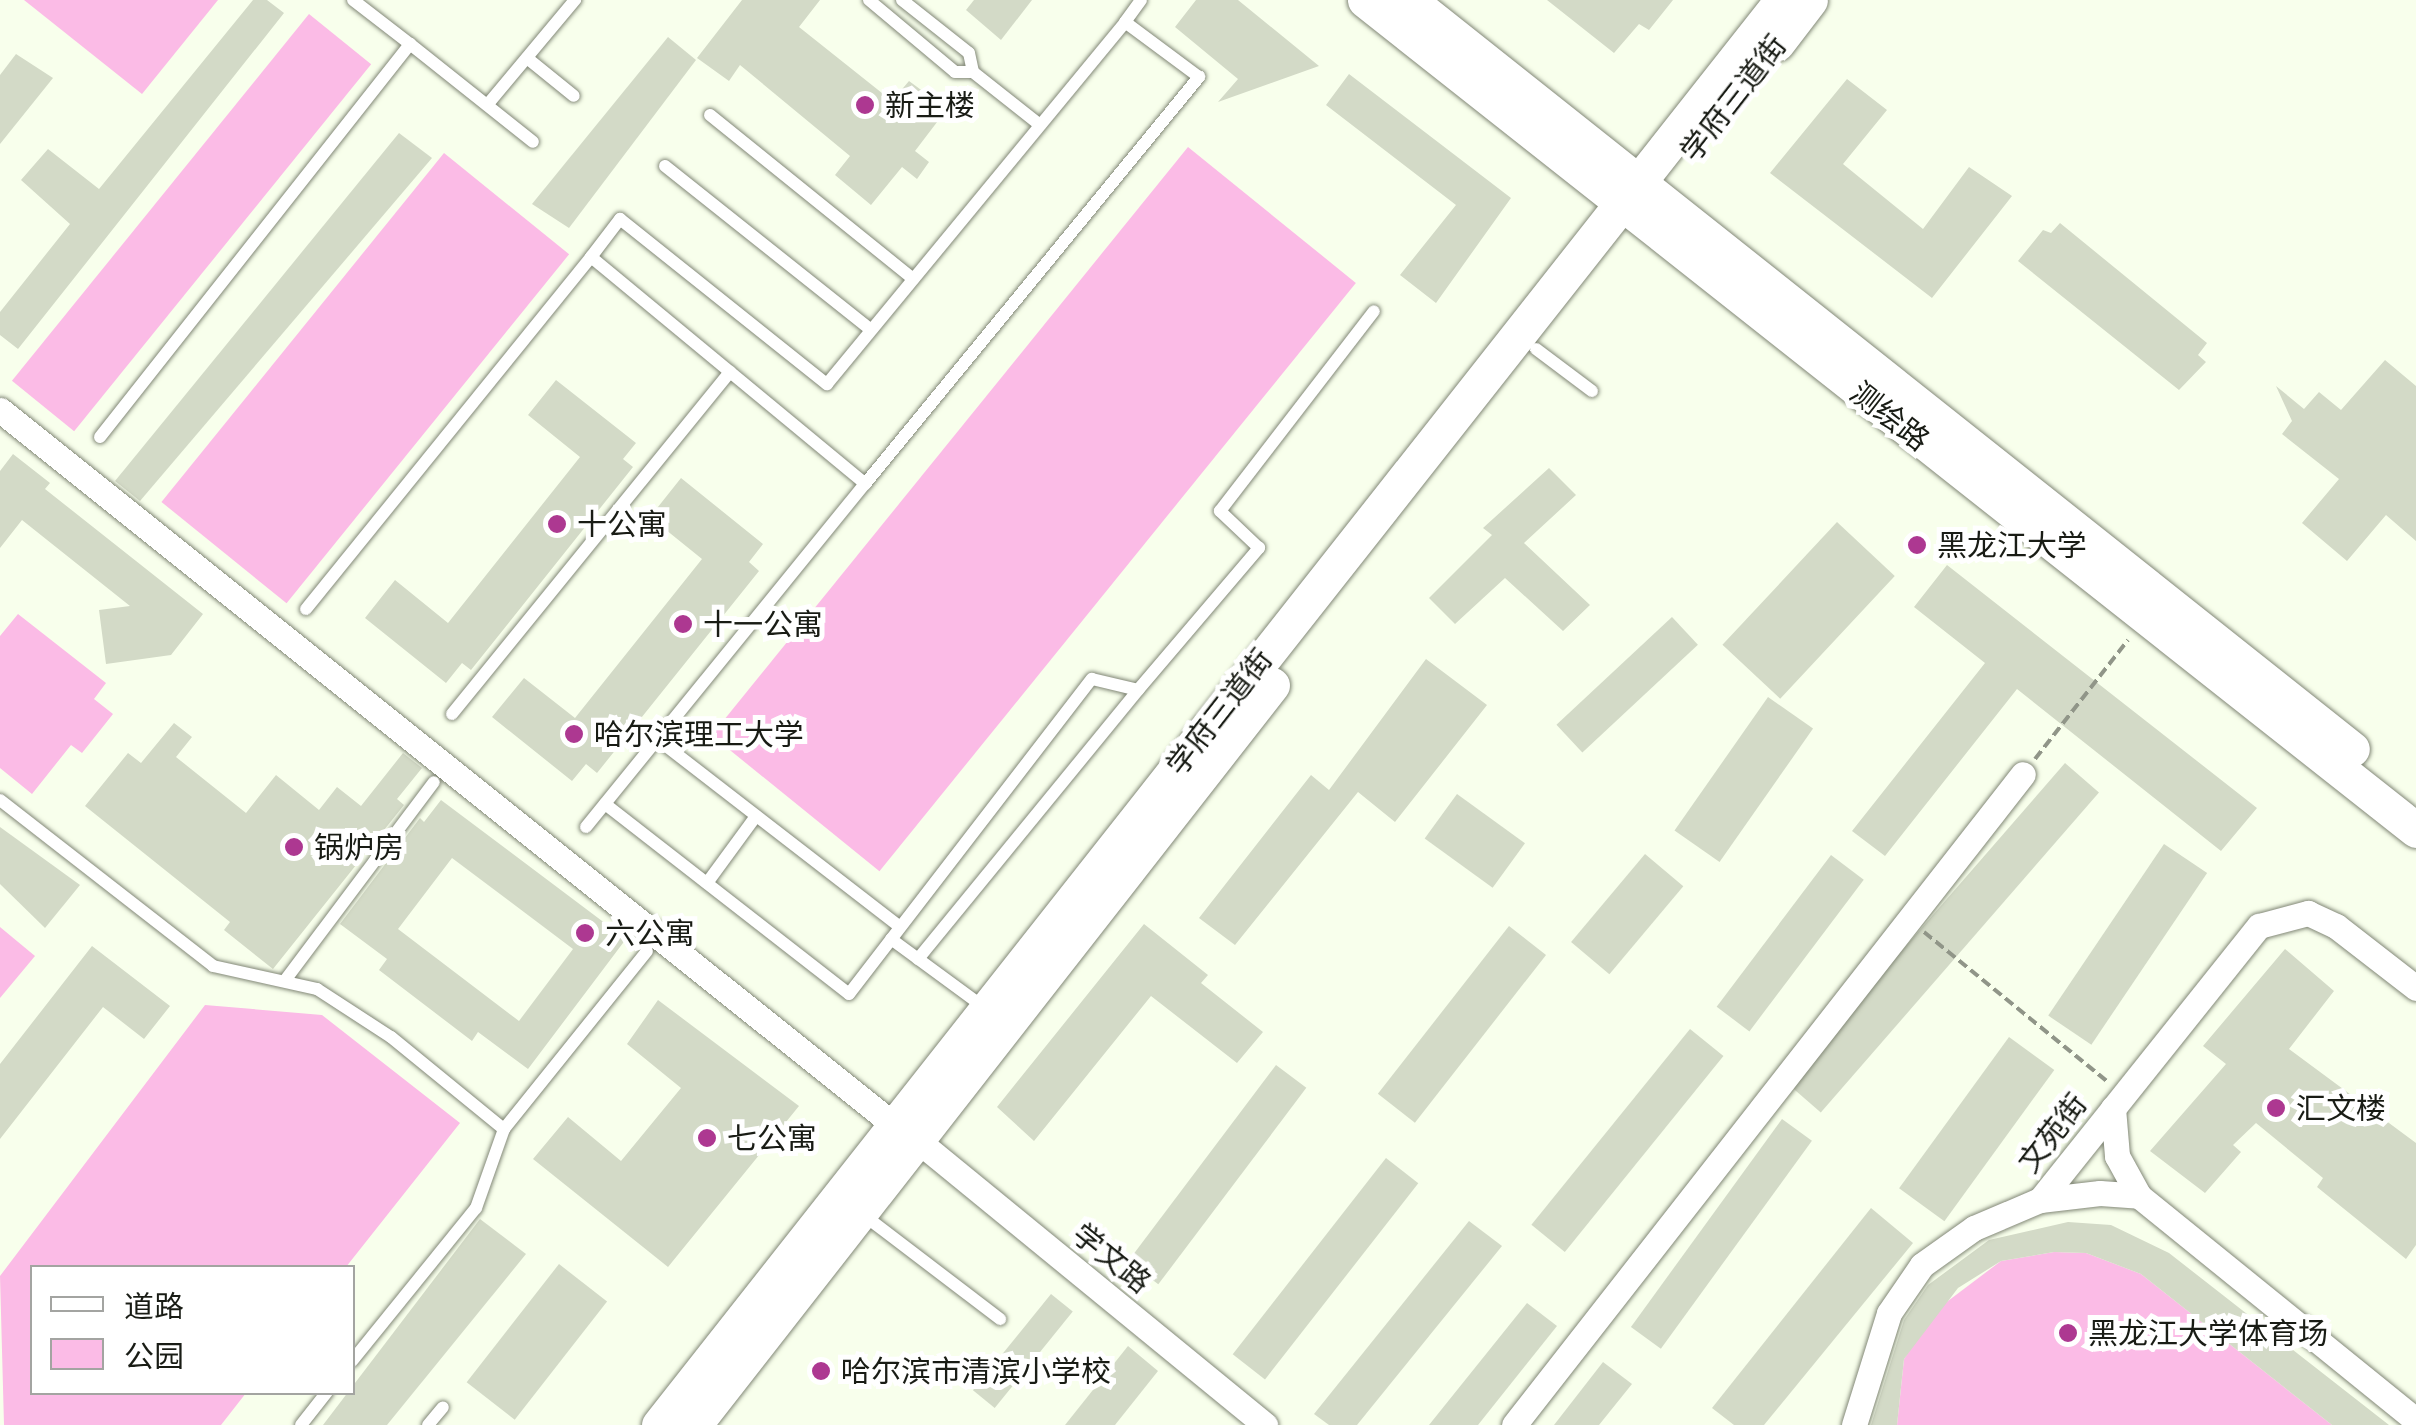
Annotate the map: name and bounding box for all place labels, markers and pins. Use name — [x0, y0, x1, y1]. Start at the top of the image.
place label: 新主楼 — [885, 87, 975, 123]
marker: 新主楼 — [854, 94, 876, 116]
place label: 十公寓 — [577, 506, 667, 542]
marker: 十公寓 — [546, 513, 568, 535]
place label: 黑龙江大学 — [1937, 527, 2087, 563]
marker: 黑龙江大学 — [1906, 534, 1928, 556]
place label: 十一公寓 — [703, 606, 823, 642]
marker: 十一公寓 — [672, 613, 694, 635]
place label: 哈尔滨理工大学 — [594, 716, 804, 752]
marker: 哈尔滨理工大学 — [563, 723, 585, 745]
place label: 锅炉房 — [314, 829, 404, 865]
marker: 锅炉房 — [283, 836, 305, 858]
place label: 六公寓 — [605, 915, 695, 951]
marker: 六公寓 — [574, 922, 596, 944]
place label: 汇文楼 — [2296, 1090, 2386, 1126]
marker: 汇文楼 — [2265, 1097, 2287, 1119]
place label: 七公寓 — [727, 1120, 817, 1156]
marker: 七公寓 — [696, 1127, 718, 1149]
place label: 黑龙江大学体育场 — [2088, 1315, 2328, 1351]
marker: 黑龙江大学体育场 — [2057, 1322, 2079, 1344]
place label: 哈尔滨市清滨小学校 — [841, 1353, 1111, 1389]
marker: 哈尔滨市清滨小学校 — [810, 1360, 832, 1382]

